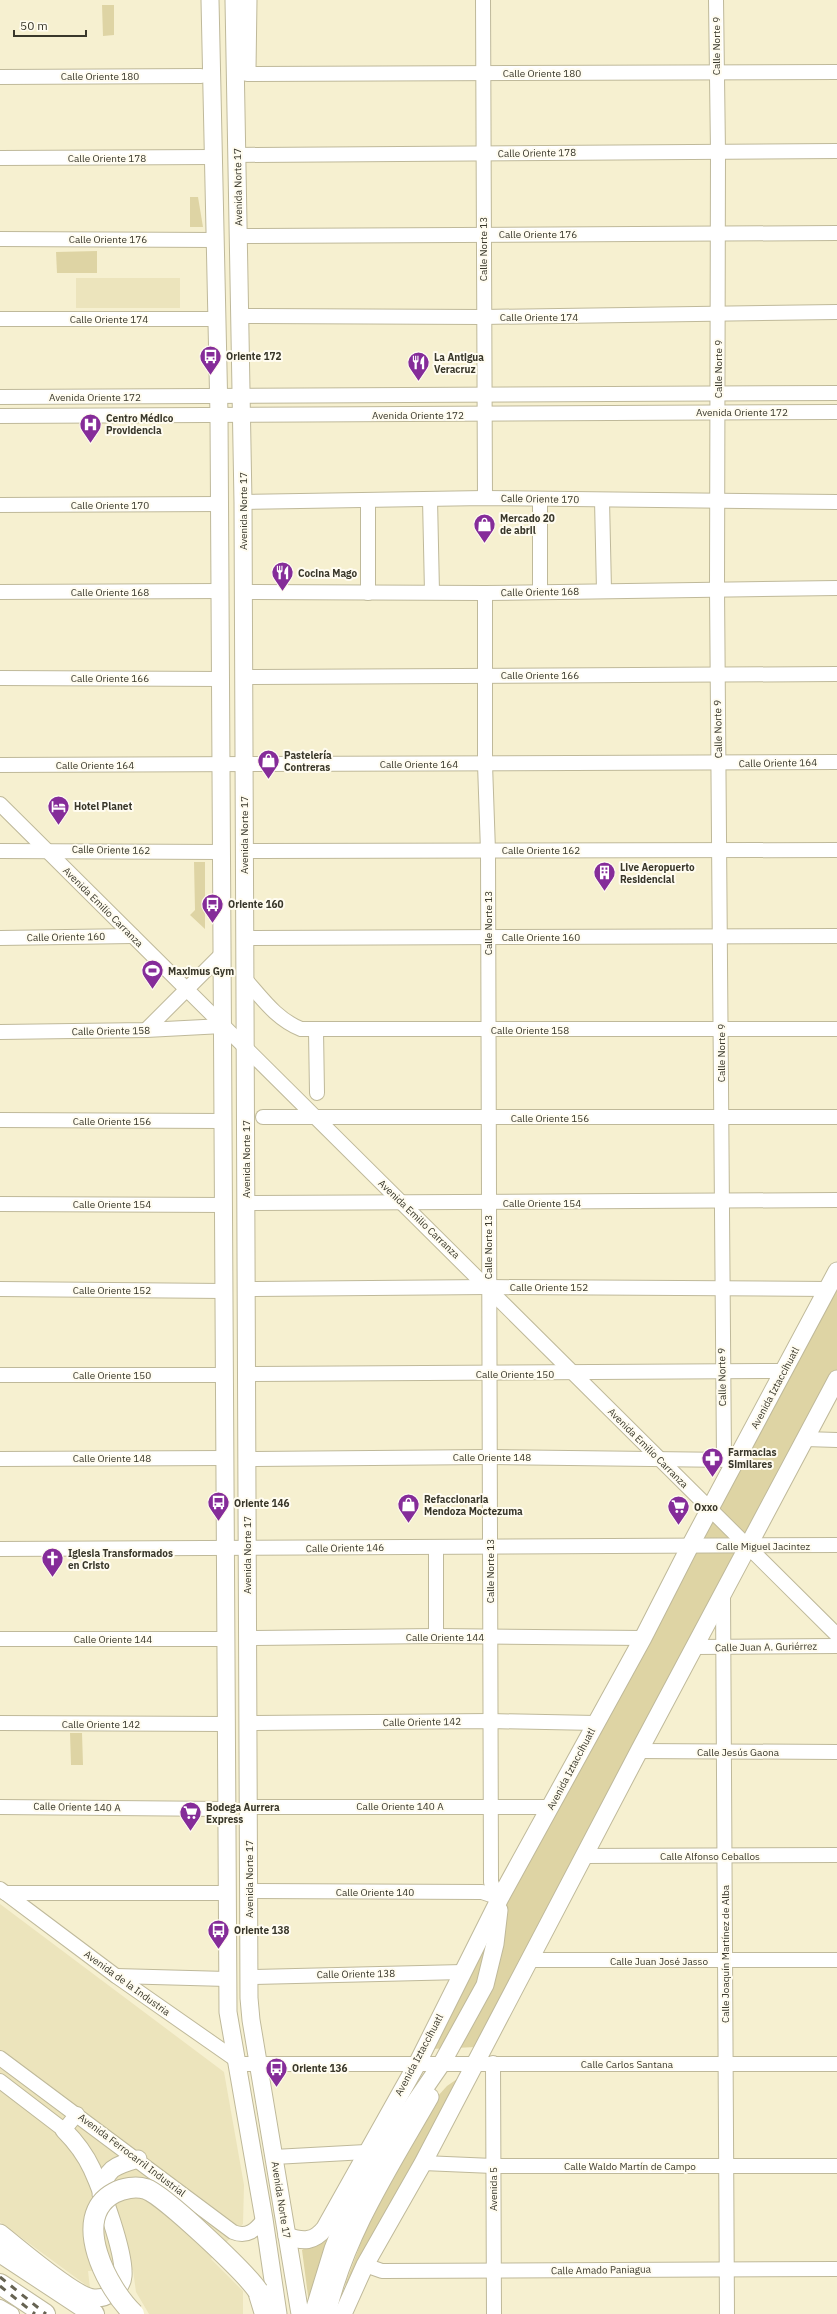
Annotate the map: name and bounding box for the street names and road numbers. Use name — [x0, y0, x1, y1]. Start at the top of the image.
street label: Calle Norte 9 — [710, 17, 723, 75]
street label: Calle Oriente 180 — [503, 67, 581, 80]
street label: Calle Oriente 180 — [61, 70, 139, 83]
street label: Calle Oriente 178 — [498, 146, 576, 160]
street label: Avenida Norte 17 — [231, 148, 245, 226]
street label: Calle Oriente 178 — [68, 152, 146, 165]
street label: Calle Norte 13 — [477, 217, 490, 281]
street label: Calle Oriente 176 — [499, 228, 577, 241]
street label: Calle Oriente 176 — [69, 233, 147, 246]
street label: Calle Oriente 174 — [500, 311, 578, 324]
street label: Calle Oriente 174 — [70, 313, 148, 326]
street label: Calle Norte 9 — [712, 340, 725, 398]
street label: Avenida Oriente 172 — [49, 391, 141, 404]
street label: Avenida Oriente 172 — [696, 406, 788, 419]
street label: Avenida Oriente 172 — [372, 409, 464, 422]
street label: Avenida Norte 17 — [237, 472, 250, 550]
street label: Calle Oriente 170 — [501, 492, 579, 506]
street label: Calle Oriente 170 — [71, 499, 149, 512]
street label: Calle Oriente 168 — [501, 585, 579, 599]
street label: Calle Oriente 168 — [71, 586, 149, 599]
street label: Calle Oriente 166 — [501, 669, 579, 682]
street label: Calle Oriente 166 — [71, 672, 149, 685]
street label: Calle Norte 9 — [711, 700, 725, 758]
street label: Calle Oriente 164 — [739, 756, 817, 770]
street label: Calle Oriente 164 — [380, 758, 458, 771]
street label: Calle Oriente 164 — [56, 759, 134, 772]
street label: Avenida Norte 17 — [238, 796, 251, 874]
street label: Calle Oriente 162 — [72, 843, 150, 857]
street label: Calle Oriente 162 — [502, 844, 580, 857]
street label: Avenida Emilio Carranza — [60, 864, 146, 950]
street label: Calle Norte 13 — [482, 891, 495, 955]
street label: Calle Oriente 160 — [27, 930, 105, 944]
street label: Calle Oriente 160 — [502, 931, 580, 944]
street label: Calle Oriente 158 — [72, 1024, 150, 1038]
street label: Calle Oriente 158 — [491, 1024, 569, 1037]
street label: Calle Norte 9 — [715, 1024, 728, 1082]
street label: Calle Oriente 156 — [511, 1112, 589, 1125]
street label: Calle Oriente 156 — [73, 1115, 151, 1128]
street label: Avenida Norte 17 — [240, 1120, 253, 1198]
street label: Avenida Emilio Carranza — [376, 1177, 463, 1262]
street label: Calle Oriente 154 — [503, 1197, 581, 1210]
street label: Calle Oriente 154 — [73, 1198, 151, 1211]
street label: Calle Norte 13 — [482, 1215, 495, 1279]
street label: Calle Oriente 152 — [510, 1281, 588, 1294]
street label: Calle Oriente 152 — [73, 1284, 151, 1297]
street label: Avenida Iztaccíhuatl — [748, 1344, 802, 1431]
street label: Calle Norte 9 — [715, 1348, 729, 1406]
street label: Calle Oriente 150 — [476, 1368, 554, 1381]
street label: Calle Oriente 150 — [73, 1369, 151, 1382]
street label: Avenida Emilio Carranza — [605, 1405, 691, 1491]
street label: Calle Oriente 148 — [453, 1451, 531, 1464]
street label: Calle Oriente 148 — [73, 1452, 151, 1465]
street label: Avenida Norte 17 — [241, 1516, 254, 1594]
street label: Calle Norte 13 — [484, 1539, 497, 1603]
street label: Calle Miguel Jacintez — [716, 1540, 810, 1553]
street label: Calle Oriente 146 — [306, 1541, 384, 1555]
street label: Calle Oriente 144 — [406, 1631, 484, 1644]
street label: Calle Oriente 144 — [74, 1633, 152, 1646]
street label: Calle Juan A. Guriérrez — [715, 1640, 818, 1654]
street label: Calle Oriente 142 — [383, 1715, 461, 1729]
street label: Calle Oriente 142 — [62, 1718, 140, 1731]
street label: Avenida Iztaccíhuatl — [544, 1725, 598, 1812]
street label: Calle Jesús Gaona — [697, 1746, 780, 1759]
street label: Calle Oriente 140 A — [33, 1800, 121, 1814]
street label: Calle Oriente 140 A — [356, 1800, 444, 1813]
street label: Avenida Norte 17 — [243, 1840, 256, 1918]
street label: Calle Alfonso Ceballos — [660, 1850, 760, 1863]
street label: Calle Joaquín Martínez de Alba — [719, 1884, 732, 2023]
street label: Calle Oriente 140 — [336, 1886, 414, 1899]
street label: Avenida de la Industria — [81, 1947, 173, 2019]
street label: Calle Juan José Jasso — [610, 1955, 708, 1968]
street label: Calle Oriente 138 — [317, 1967, 395, 1981]
street label: Avenida Iztaccíhuatl — [392, 2011, 446, 2098]
street label: Calle Carlos Santana — [581, 2058, 674, 2071]
street label: Avenida Ferrocarril Industrial — [76, 2110, 188, 2200]
street label: Calle Waldo Martín de Campo — [564, 2160, 696, 2173]
street label: Avenida Norte 17 — [268, 2161, 294, 2239]
street label: Avenida 5 — [487, 2167, 500, 2211]
street label: Calle Amado Paniagua — [551, 2263, 652, 2277]

